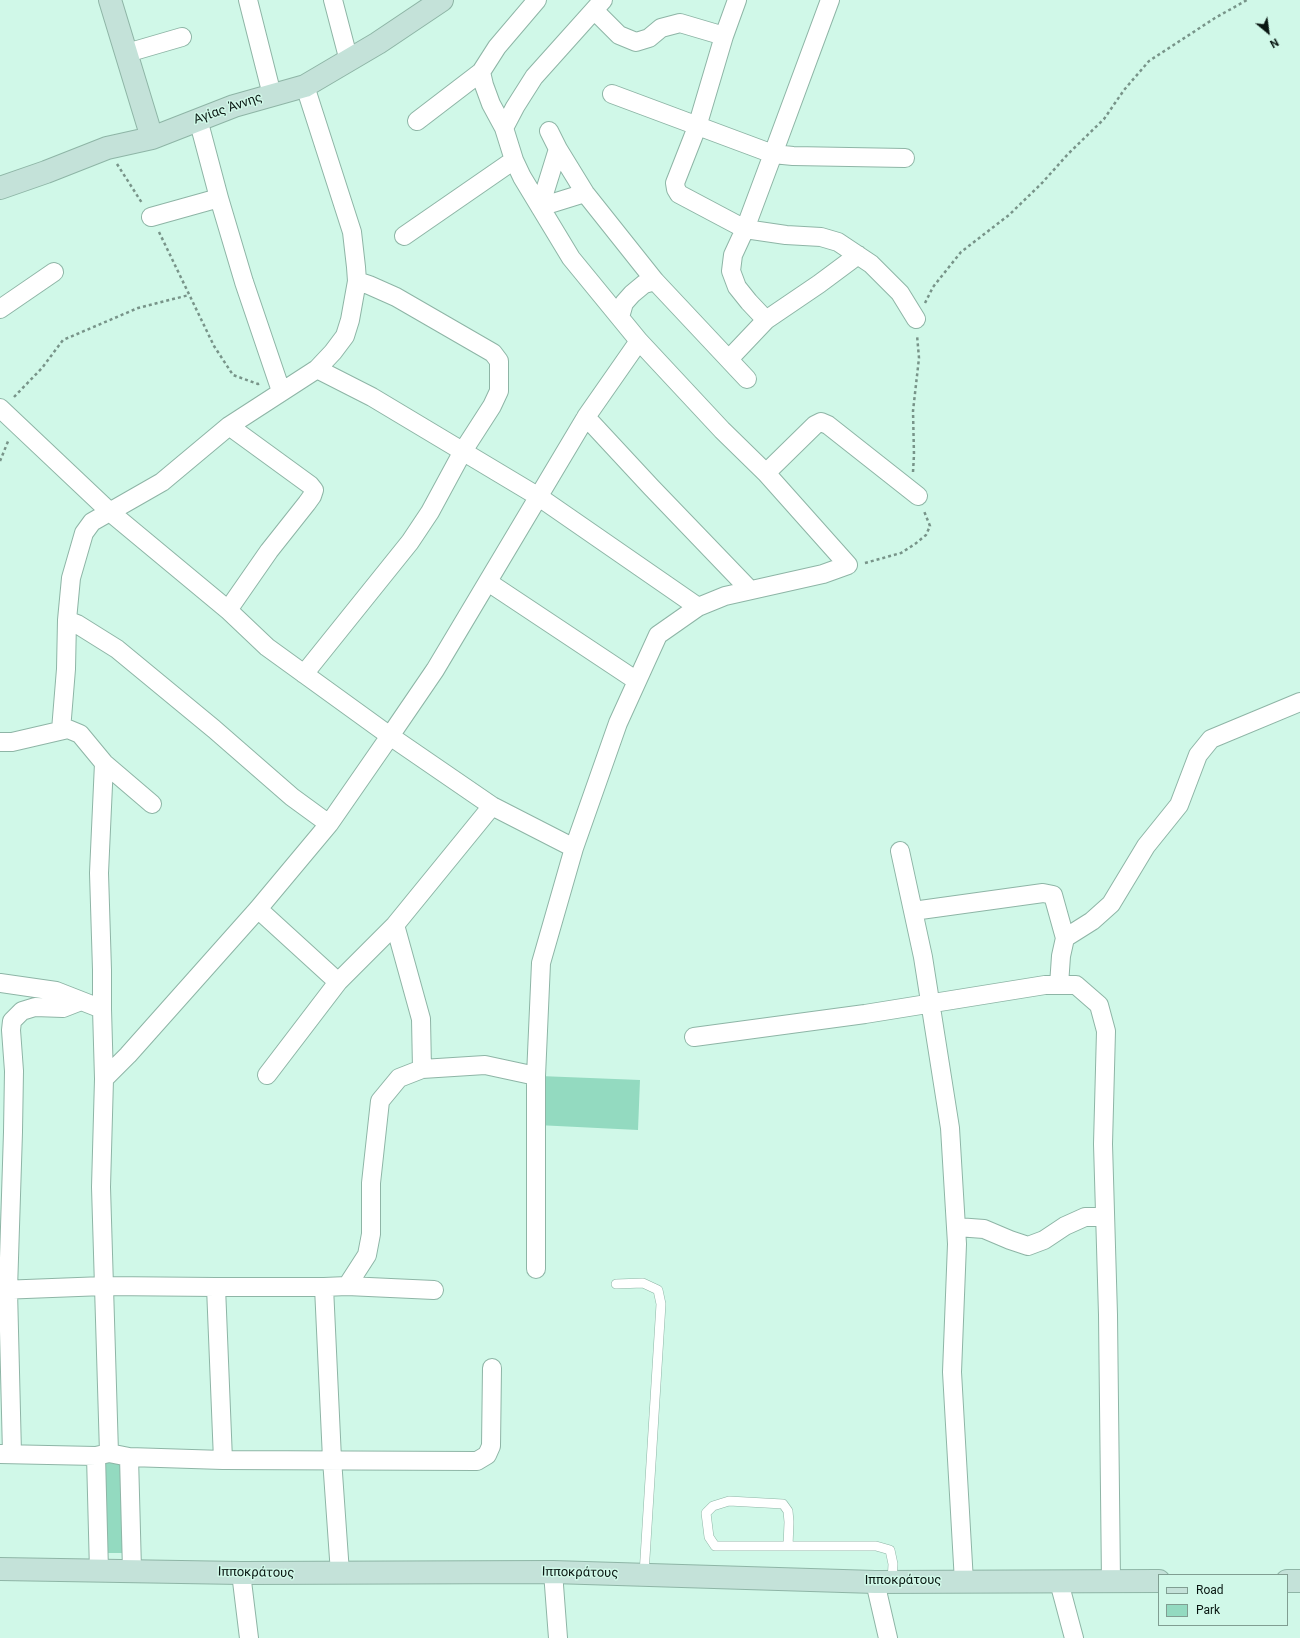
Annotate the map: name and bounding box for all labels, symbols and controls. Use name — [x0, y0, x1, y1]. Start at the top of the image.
north arrow — [1248, 12, 1288, 52]
text: N — [1268, 35, 1281, 50]
street label: Αγίας Άννης — [192, 90, 264, 128]
street label: Ιπποκράτους — [218, 1565, 294, 1581]
street label: Ιπποκράτους — [542, 1565, 618, 1581]
street label: Ιπποκράτους — [865, 1573, 941, 1589]
legend — [1158, 1574, 1288, 1626]
text: Road — [1196, 1583, 1224, 1597]
text: Park — [1196, 1603, 1220, 1617]

